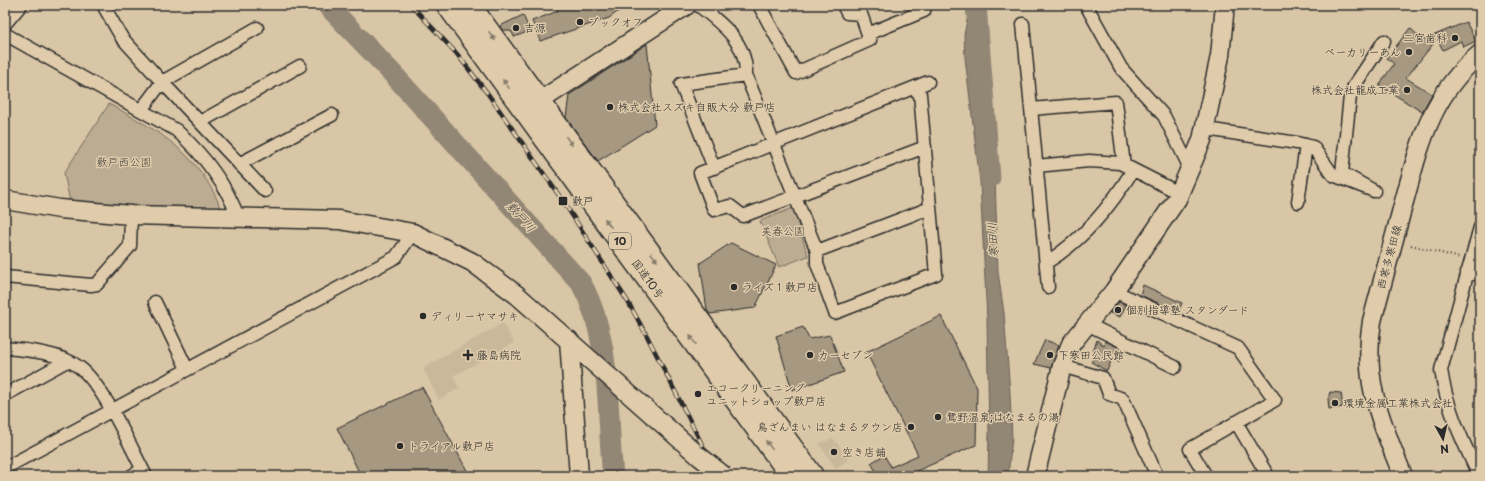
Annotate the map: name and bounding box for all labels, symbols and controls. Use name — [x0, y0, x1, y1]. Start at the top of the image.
place label: ブックオフ — [588, 13, 643, 30]
marker: ブックオフ — [575, 17, 585, 27]
place label: 吉源 — [524, 19, 546, 36]
marker: 吉源 — [511, 23, 521, 33]
place label: 二宮歯科 — [1403, 29, 1447, 46]
one-way arrow — [488, 31, 496, 42]
marker: 二宮歯科 — [1450, 33, 1460, 43]
place label: ベーカリーあん — [1324, 43, 1401, 60]
marker: ベーカリーあん — [1404, 47, 1414, 57]
one-way arrow — [502, 79, 510, 90]
place label: 株式会社龍成工業 — [1311, 81, 1399, 98]
marker: 株式会社龍成工業 — [1402, 85, 1412, 95]
place label: 株式会社スズキ自販大分 敷戸店 — [618, 98, 776, 115]
marker: 株式会社スズキ自販大分 敷戸店 — [605, 102, 615, 112]
one-way arrow — [565, 136, 573, 147]
park label: 敷戸西公園 — [97, 153, 152, 170]
place label: 敷戸 — [572, 192, 594, 209]
marker: 敷戸 — [557, 195, 569, 207]
water label: 敷戸川 — [503, 197, 540, 236]
one-way arrow — [603, 218, 612, 229]
water label: 寒田川 — [982, 221, 1002, 259]
park label: 美春公園 — [761, 222, 805, 239]
street label: 西寒多寒田線 — [1372, 223, 1405, 291]
road number: 10 — [609, 233, 631, 249]
one-way arrow — [650, 252, 658, 263]
street label: 国道10号 — [628, 255, 669, 302]
place label: ライズ１敷戸店 — [742, 278, 818, 295]
marker: ライズ１敷戸店 — [729, 282, 739, 292]
place label: 個別指導塾 スタンダード — [1126, 301, 1249, 318]
marker: 個別指導塾 スタンダード — [1113, 305, 1123, 315]
place label: ディリーヤマサキ — [431, 307, 519, 324]
marker: ディリーヤマサキ — [418, 311, 428, 321]
one-way arrow — [688, 334, 697, 345]
place label: 藤島病院 — [477, 346, 521, 363]
place label: カーセブン — [818, 346, 873, 363]
place label: 下寒田公民館 — [1058, 346, 1124, 363]
marker: 藤島病院 — [462, 349, 474, 361]
marker: カーセブン — [805, 350, 815, 360]
marker: 下寒田公民館 — [1045, 350, 1055, 360]
place label: エコークリーニング ユニットショップ敷戸店 — [706, 379, 827, 409]
marker: エコークリーニング ユニットショップ敷戸店 — [693, 389, 703, 399]
place label: 環境金属工業株式会社 — [1343, 394, 1453, 411]
marker: 環境金属工業株式会社 — [1330, 398, 1340, 408]
place label: 鴛野温泉;はなまるの湯 — [946, 408, 1059, 425]
marker: 鴛野温泉;はなまるの湯 — [933, 412, 943, 422]
place label: 鳥ざんまい はなまるタウン店 — [757, 418, 903, 435]
north arrow — [1423, 419, 1463, 459]
marker: 鳥ざんまい はなまるタウン店 — [906, 422, 916, 432]
place label: トライアル敷戸店 — [408, 437, 495, 454]
one-way arrow — [765, 439, 773, 450]
text: N — [1439, 440, 1450, 458]
marker: トライアル敷戸店 — [395, 441, 405, 451]
place label: 空き店舗 — [842, 443, 886, 460]
marker: 空き店舗 — [829, 447, 839, 457]

